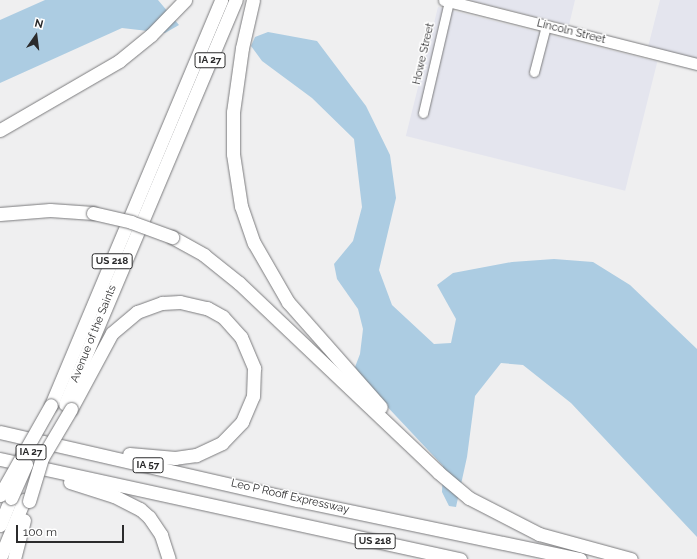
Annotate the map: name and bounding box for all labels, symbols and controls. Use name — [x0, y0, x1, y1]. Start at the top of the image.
north arrow — [16, 16, 56, 56]
text: N — [33, 17, 45, 31]
street label: Lincoln Street — [535, 17, 607, 47]
street label: Howe Street — [410, 22, 438, 86]
road number: IA 27 — [194, 52, 226, 68]
road number: US 218 — [91, 253, 133, 269]
street label: Avenue of the Saints — [68, 283, 120, 385]
road number: IA 27 — [15, 444, 47, 460]
road number: IA 57 — [132, 457, 164, 473]
street label: Leo P Rooff Expressway — [229, 477, 351, 517]
scale bar — [18, 517, 126, 543]
text: 100 m — [23, 525, 57, 539]
road number: US 218 — [354, 533, 396, 549]

